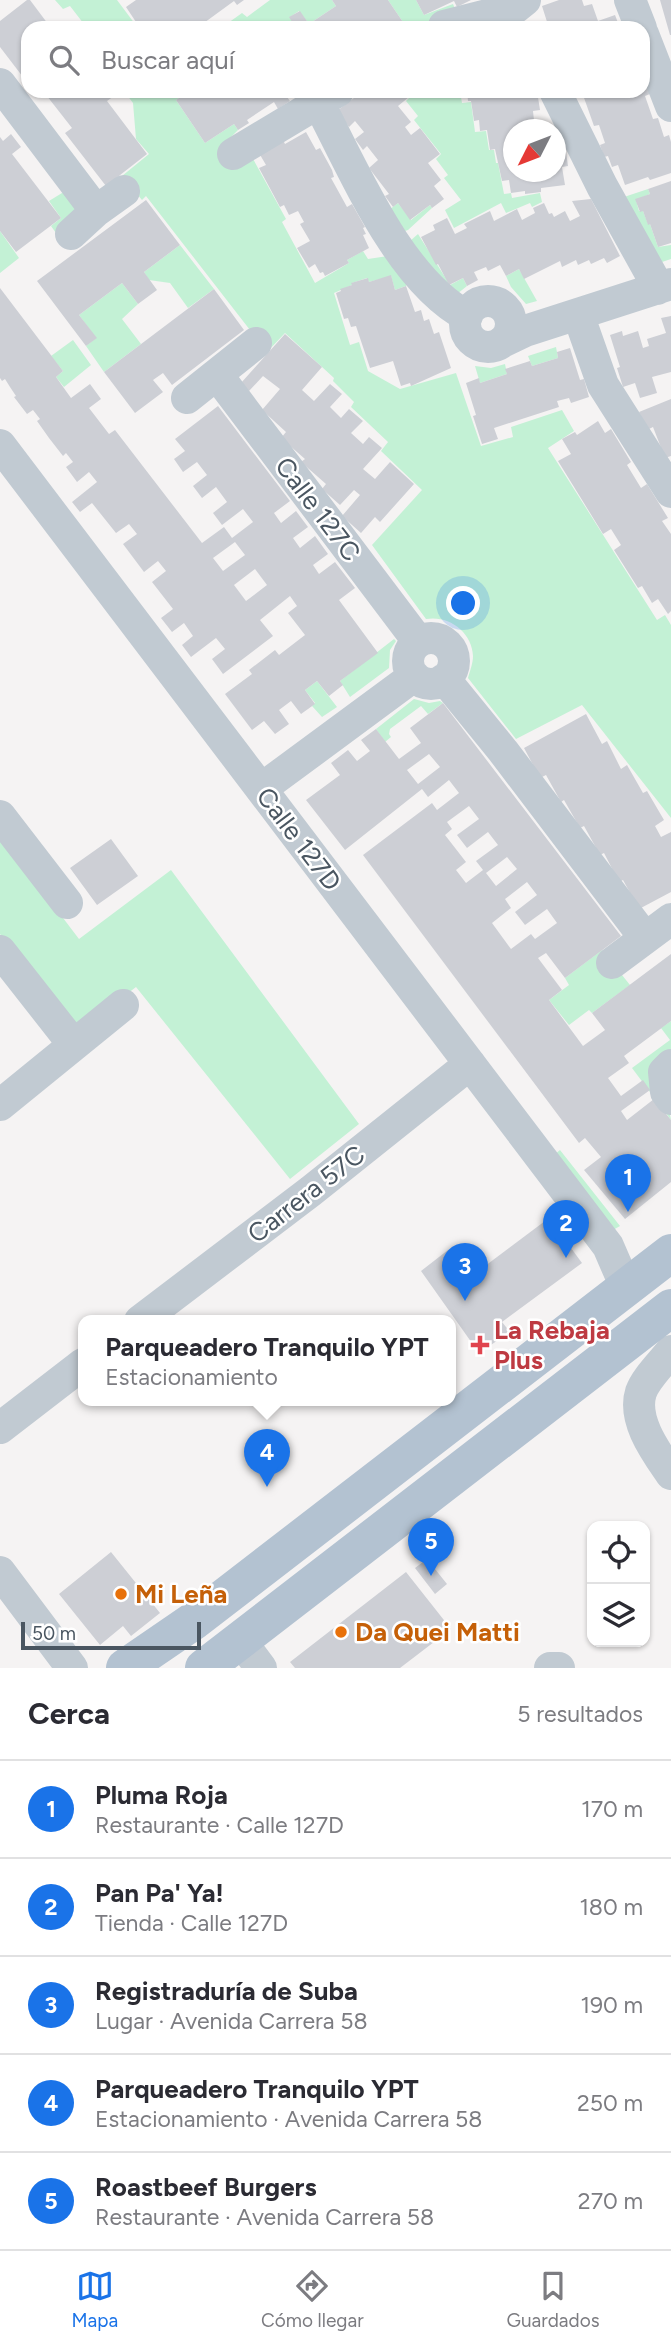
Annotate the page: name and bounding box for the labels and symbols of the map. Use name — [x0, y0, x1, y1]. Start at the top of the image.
north arrow — [503, 119, 566, 182]
street label: Calle 127C — [268, 451, 368, 567]
your location — [446, 586, 480, 620]
street label: Calle 127D — [250, 781, 348, 897]
street label: Carrera 57C — [241, 1138, 371, 1250]
pin: 1 — [605, 1154, 651, 1212]
pin: 2 — [543, 1200, 589, 1258]
pin: 3 — [442, 1243, 488, 1301]
place label: La Rebaja Plus — [494, 1314, 610, 1376]
marker: La Rebaja Plus — [472, 1337, 488, 1353]
pin: 4 — [244, 1429, 290, 1487]
pin: 5 — [408, 1518, 454, 1576]
place label: Mi Leña — [135, 1578, 227, 1610]
marker: Mi Leña — [113, 1586, 129, 1602]
place label: Da Quei Matti — [355, 1616, 520, 1648]
scale bar — [21, 1619, 201, 1651]
marker: Da Quei Matti — [333, 1624, 349, 1640]

